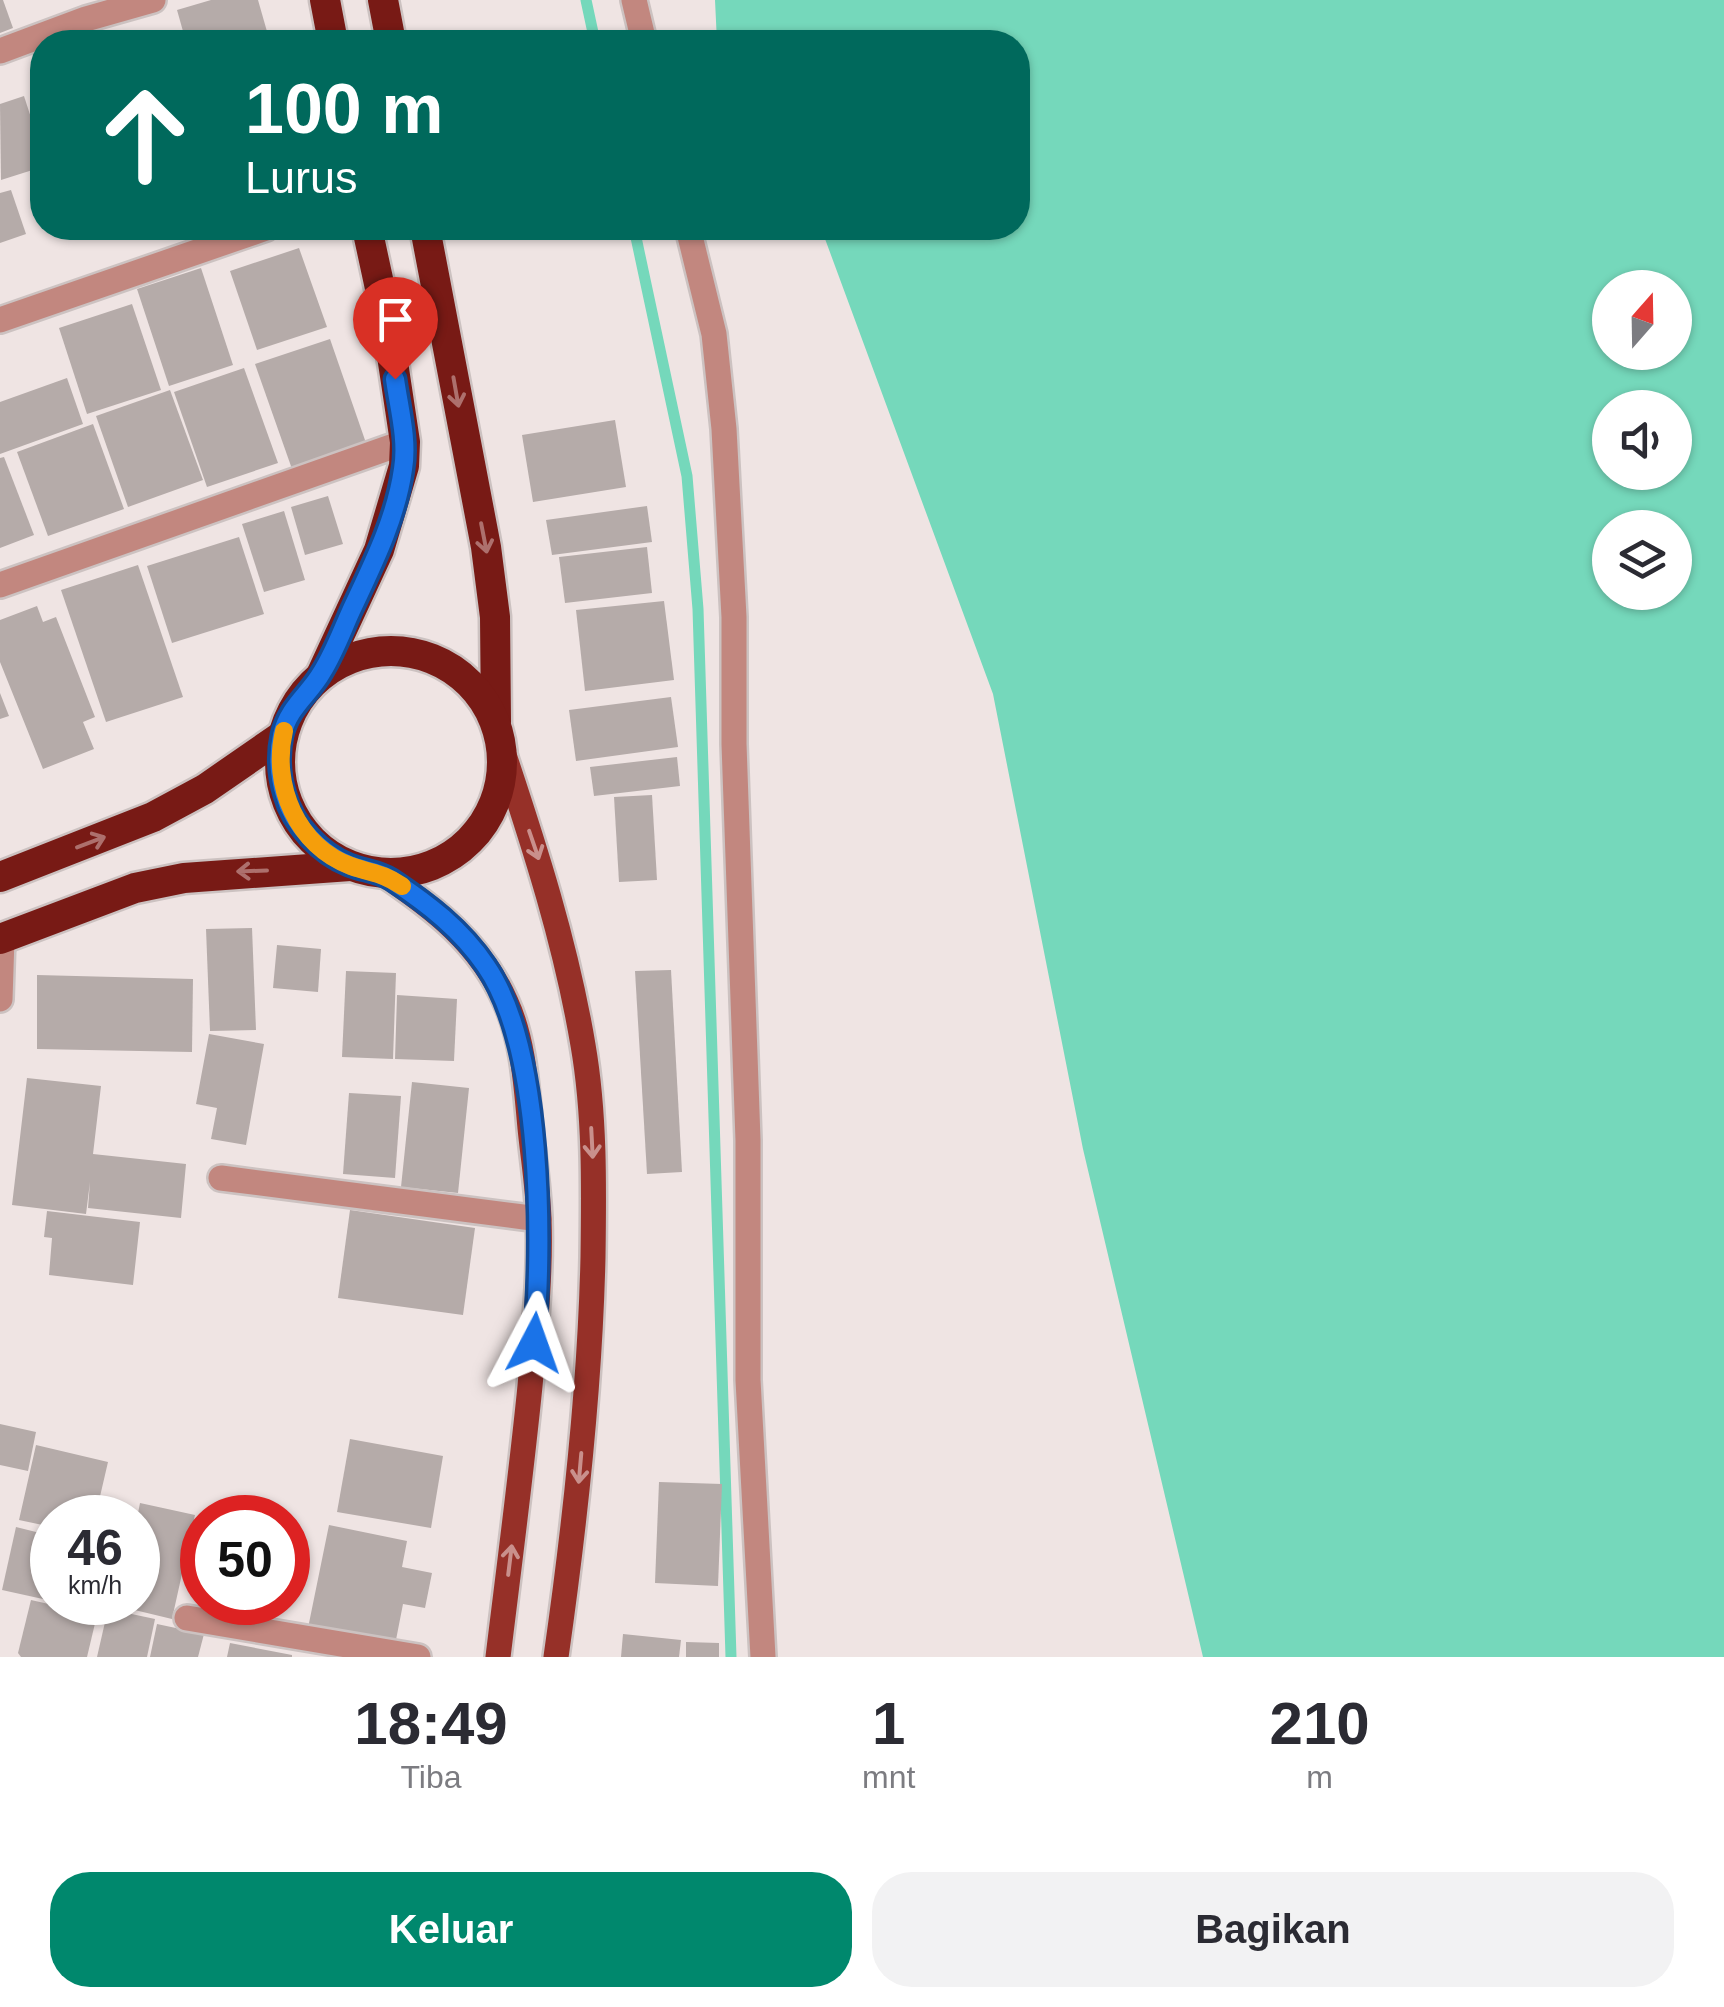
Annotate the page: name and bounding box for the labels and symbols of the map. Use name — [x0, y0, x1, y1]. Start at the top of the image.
north arrow — [1592, 270, 1692, 370]
pin — [353, 277, 438, 380]
one-way arrow — [447, 375, 466, 407]
one-way arrow — [475, 521, 494, 554]
one-way arrow — [527, 828, 545, 860]
one-way arrow — [75, 831, 105, 849]
one-way arrow — [237, 862, 269, 881]
one-way arrow — [583, 1127, 602, 1159]
position arrow — [482, 1291, 586, 1395]
one-way arrow — [570, 1451, 589, 1483]
speed limit sign: 50 — [180, 1495, 310, 1625]
one-way arrow — [501, 1545, 520, 1577]

